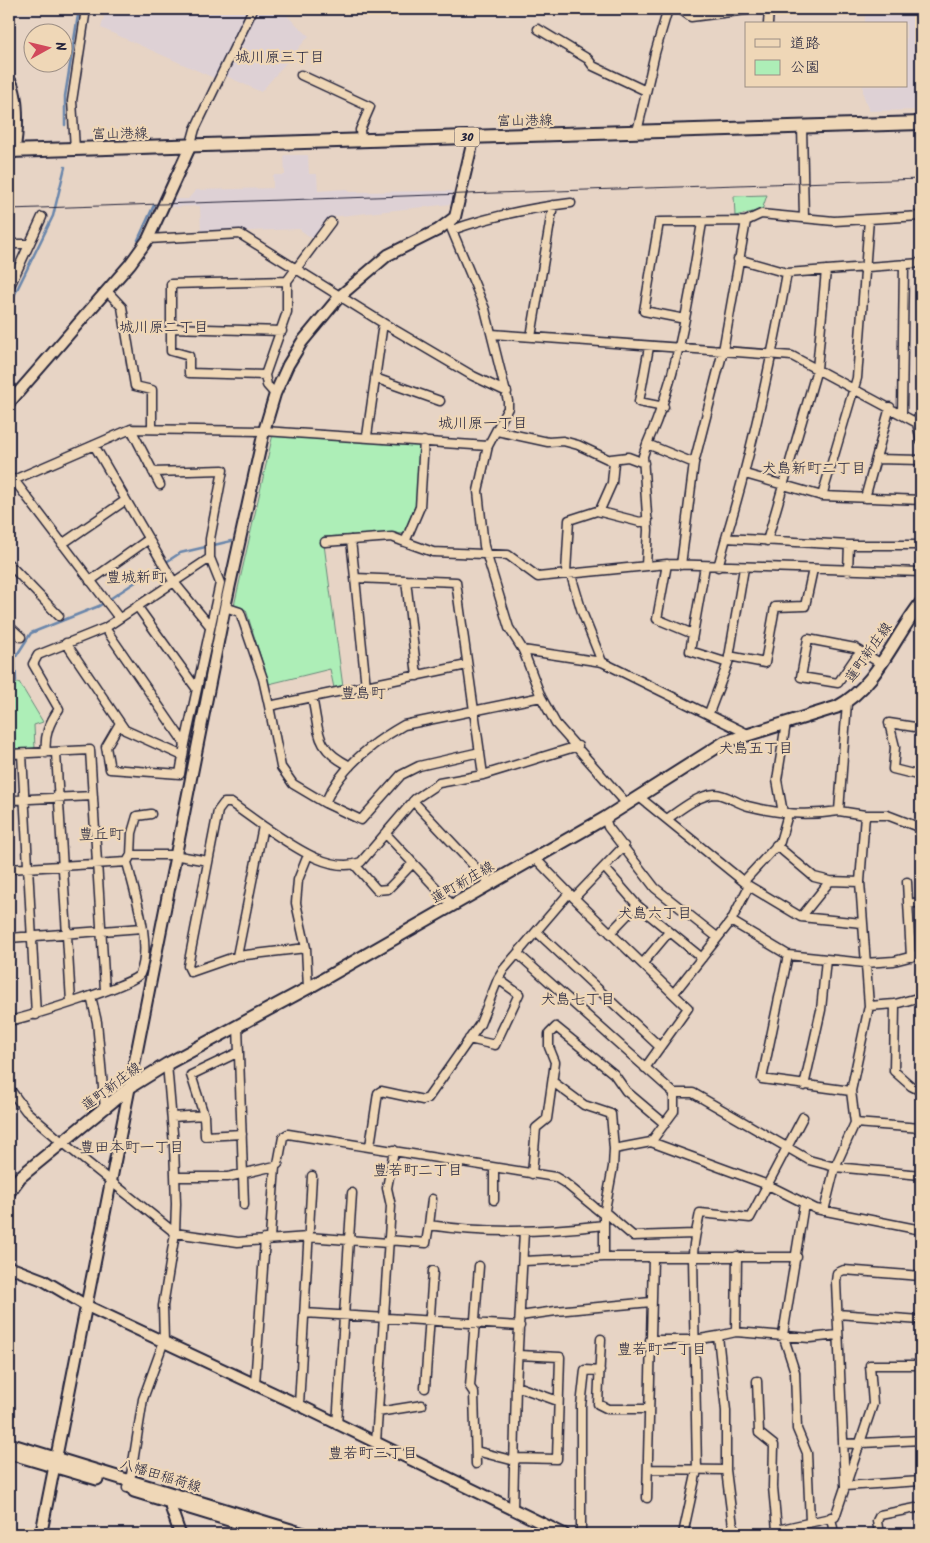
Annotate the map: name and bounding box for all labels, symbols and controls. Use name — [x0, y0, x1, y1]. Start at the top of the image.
north arrow — [22, 22, 72, 72]
legend — [745, 22, 908, 88]
text: 道路 — [790, 32, 820, 56]
text: N — [48, 40, 71, 52]
district label: 城川原三丁目 — [235, 46, 325, 70]
text: 公園 — [790, 56, 820, 80]
street label: 富山港線 — [497, 110, 553, 132]
street label: 富山港線 — [92, 123, 148, 145]
road number: 30 — [454, 128, 480, 146]
district label: 城川原二丁目 — [119, 316, 209, 340]
district label: 城川原一丁目 — [438, 412, 528, 436]
district label: 犬島新町二丁目 — [761, 457, 867, 481]
district label: 豊城新町 — [106, 566, 167, 590]
street label: 蓮町新庄線 — [840, 618, 898, 688]
district label: 豊島町 — [340, 682, 386, 706]
district label: 犬島五丁目 — [718, 737, 794, 761]
district label: 豊丘町 — [78, 823, 124, 847]
street label: 蓮町新庄線 — [427, 856, 498, 910]
district label: 犬島六丁目 — [617, 902, 693, 926]
district label: 犬島七丁目 — [540, 988, 616, 1012]
street label: 蓮町新庄線 — [77, 1057, 146, 1117]
district label: 豊田本町一丁目 — [79, 1136, 185, 1160]
district label: 豊若町二丁目 — [373, 1159, 463, 1183]
district label: 豊若町一丁目 — [617, 1338, 707, 1362]
district label: 豊若町三丁目 — [328, 1442, 418, 1466]
street label: 八幡田稲荷線 — [117, 1453, 204, 1499]

